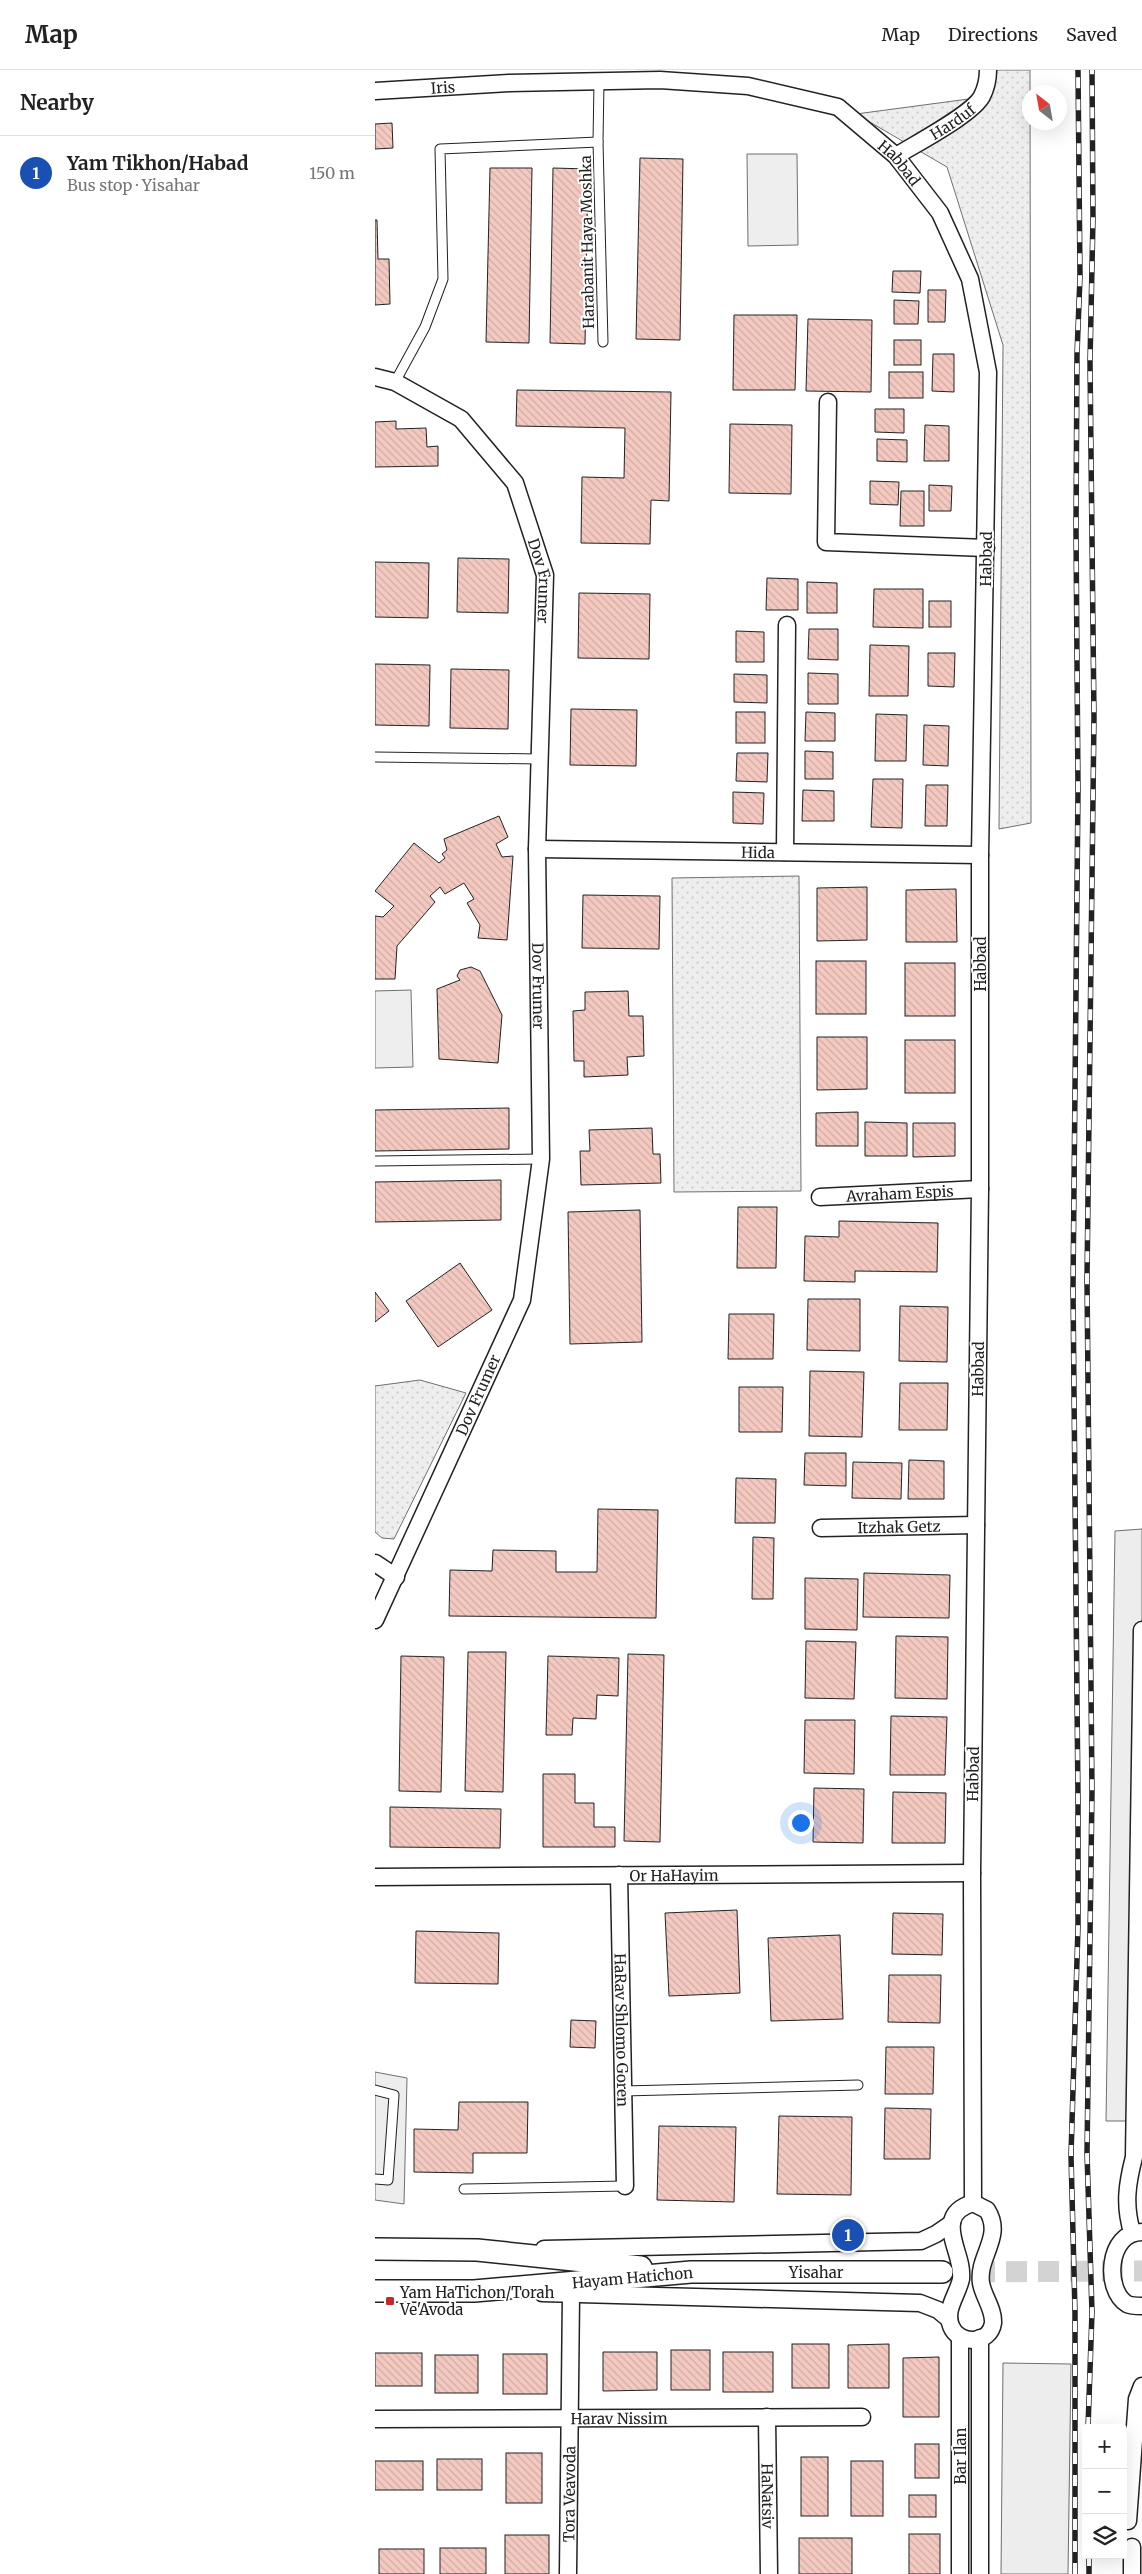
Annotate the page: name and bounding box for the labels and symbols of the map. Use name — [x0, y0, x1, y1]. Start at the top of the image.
street label: Iris — [430, 77, 456, 97]
north arrow — [1022, 85, 1067, 130]
street label: Harduf — [926, 99, 980, 143]
street label: Habbad — [874, 136, 925, 189]
street label: Harabanit Haya Moshka — [576, 155, 598, 329]
street label: Habbad — [976, 531, 996, 587]
street label: Dov Frumer — [524, 536, 555, 624]
street label: Hida — [741, 842, 775, 862]
street label: Habbad — [971, 936, 990, 992]
street label: Dov Frumer — [529, 943, 549, 1030]
street label: Avraham Espis — [845, 1181, 954, 1205]
street label: Habbad — [968, 1341, 988, 1397]
street label: Dov Frumer — [452, 1351, 504, 1438]
street label: Itzhak Getz — [857, 1516, 941, 1537]
street label: Habbad — [963, 1746, 983, 1802]
your location — [788, 1810, 814, 1836]
street label: Or HaHayim — [629, 1865, 719, 1885]
street label: HaRav Shlomo Goren — [611, 1953, 633, 2107]
pin: 1 — [832, 2216, 864, 2254]
street label: Hayam Hatichon — [571, 2262, 694, 2292]
street label: Yisahar — [788, 2263, 844, 2282]
place label: Yam HaTichon/Torah Ve'Avoda — [399, 2283, 555, 2319]
marker: Yam HaTichon/Torah Ve'Avoda — [384, 2295, 396, 2307]
street label: Harav Nissim — [570, 2408, 668, 2428]
street label: Bar Ilan — [951, 2427, 970, 2484]
street label: Tora Veavoda — [559, 2446, 579, 2542]
street label: HaNatsiv — [758, 2463, 778, 2529]

